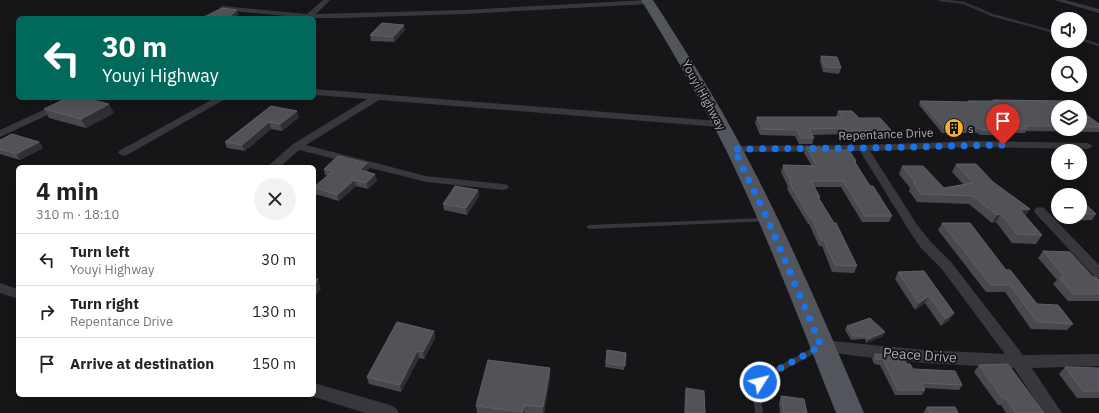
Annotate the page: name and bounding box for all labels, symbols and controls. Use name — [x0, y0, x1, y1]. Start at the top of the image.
map controls — [1051, 12, 1087, 224]
button: sound — [1051, 12, 1087, 48]
text: 30 m — [102, 28, 167, 65]
icon: left — [36, 32, 88, 84]
button: search — [1051, 56, 1087, 92]
street label: Youyi Highway — [679, 57, 729, 133]
text: Youyi Highway — [102, 64, 219, 87]
button: layers — [1051, 100, 1087, 136]
pin — [986, 104, 1020, 145]
icon: arrive — [992, 110, 1014, 132]
building icon: s — [943, 117, 965, 139]
place label: s — [968, 121, 974, 136]
street label: Repentance Drive — [838, 125, 934, 143]
button: + — [1051, 144, 1087, 180]
text: 4 min — [36, 175, 99, 207]
button: close — [254, 178, 296, 220]
button: − — [1051, 188, 1087, 224]
text: 310 m · 18:10 — [36, 206, 119, 223]
text: Turn left — [70, 242, 130, 261]
icon: left — [36, 249, 58, 271]
text: 30 m — [261, 250, 296, 269]
text: Youyi Highway — [70, 261, 154, 278]
text: Turn right — [70, 294, 139, 313]
icon: right — [36, 301, 58, 323]
text: 130 m — [252, 302, 296, 321]
text: Repentance Drive — [70, 313, 173, 330]
street label: Peace Drive — [883, 343, 958, 367]
icon: arrive — [36, 353, 58, 375]
text: Arrive at destination — [70, 354, 214, 373]
text: 150 m — [252, 354, 296, 373]
position arrow — [739, 361, 781, 403]

